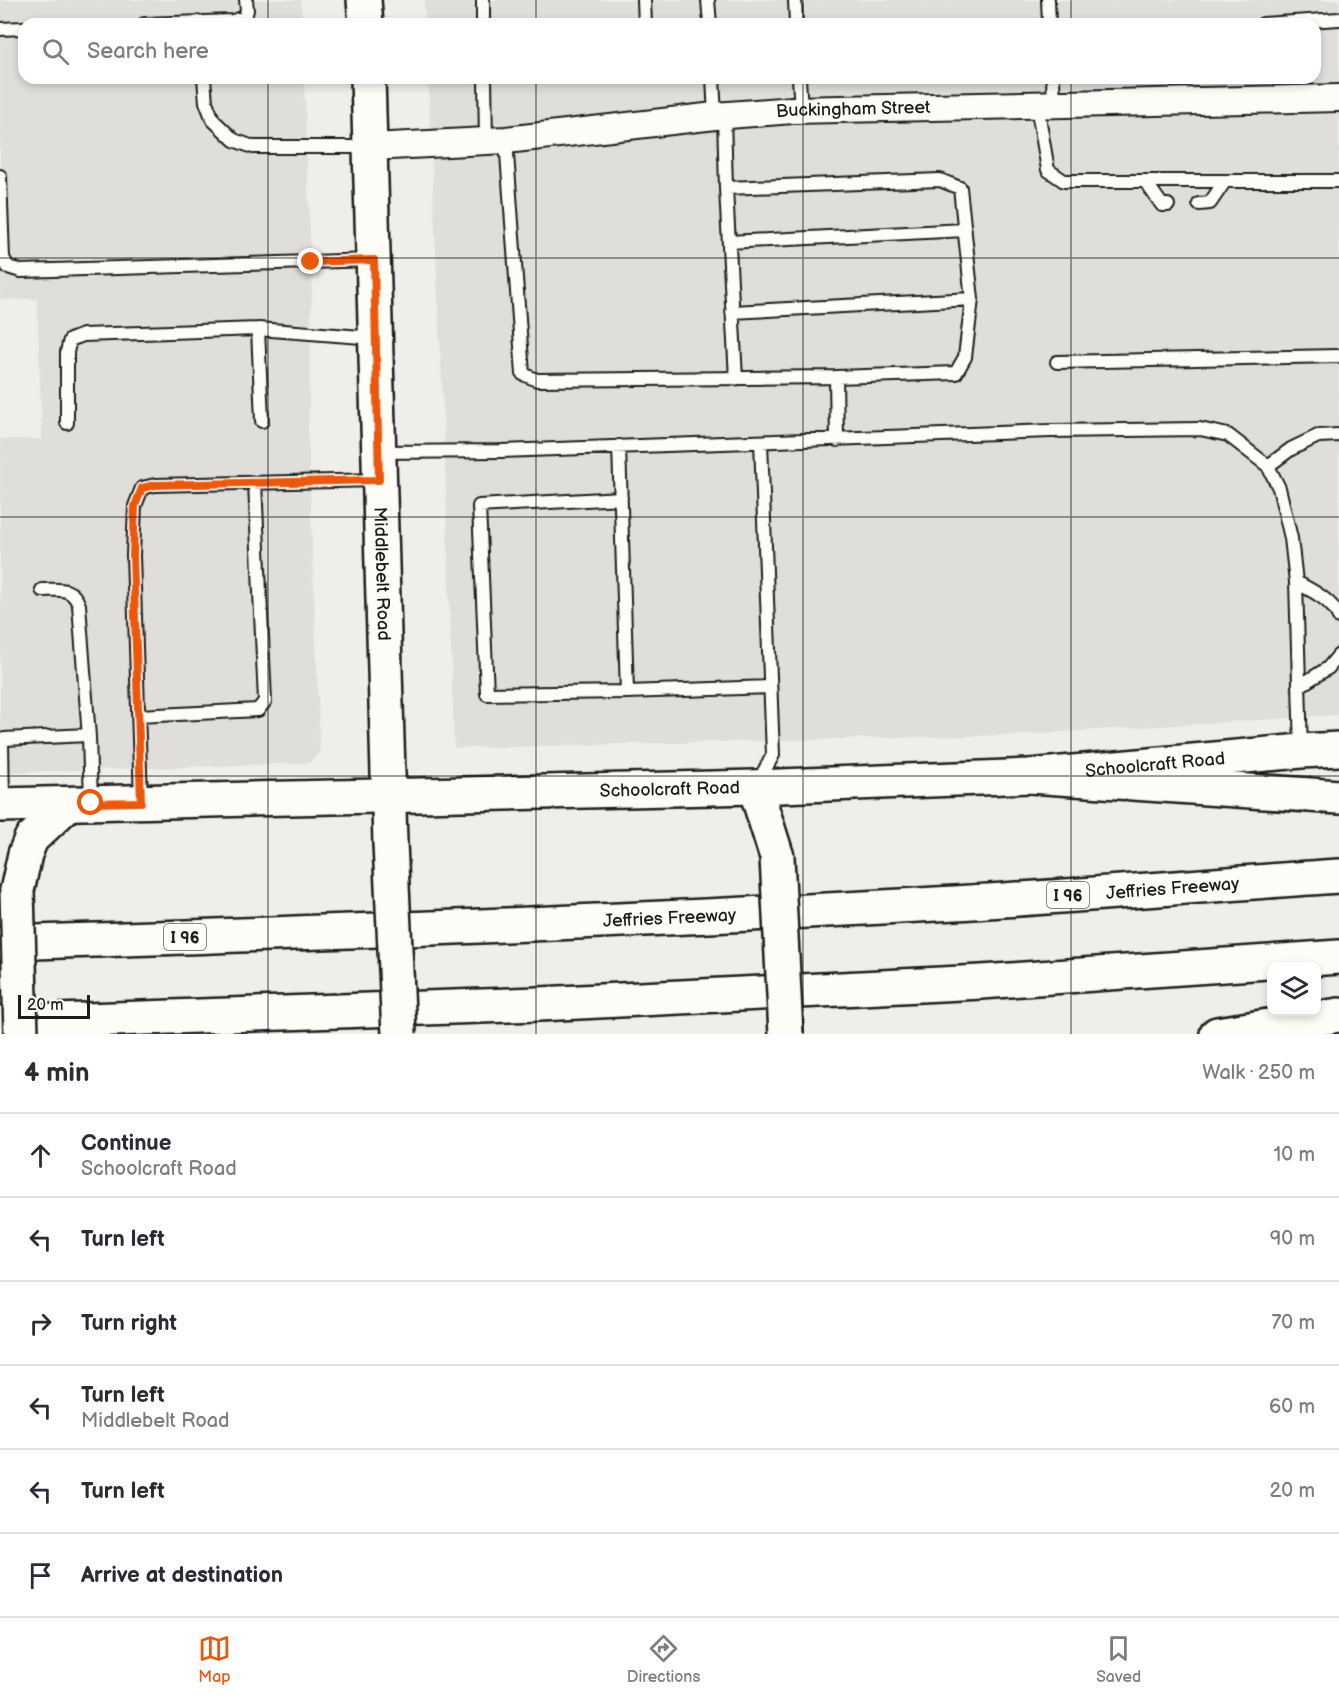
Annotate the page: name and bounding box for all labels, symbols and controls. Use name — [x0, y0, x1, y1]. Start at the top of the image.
search box — [18, 18, 1321, 84]
icon: search — [39, 35, 72, 68]
text: Search here — [87, 38, 209, 65]
street label: Buckingham Street — [775, 97, 931, 122]
route end — [297, 248, 323, 274]
street label: Middlebelt Road — [369, 507, 394, 641]
street label: Schoolcraft Road — [1084, 748, 1226, 782]
street label: Schoolcraft Road — [599, 777, 740, 802]
route start — [77, 789, 103, 815]
street label: Jeffries Freeway — [1105, 873, 1241, 904]
road number: I 96 — [1047, 882, 1089, 908]
street label: Jeffries Freeway — [603, 905, 737, 932]
road number: I 96 — [164, 924, 206, 950]
map controls — [1267, 962, 1321, 1016]
button: layers — [1267, 962, 1321, 1016]
scale bar — [18, 992, 90, 1019]
text: 20 m — [27, 996, 63, 1015]
text: 4 min — [24, 1058, 89, 1089]
text: Walk · 250 m — [1202, 1061, 1315, 1085]
text: Continue — [81, 1130, 171, 1157]
icon: ahead — [24, 1139, 57, 1172]
text: 10 m — [1274, 1143, 1315, 1167]
text: Schoolcraft Road — [81, 1157, 237, 1181]
icon: left — [24, 1223, 57, 1256]
text: Turn left — [81, 1226, 165, 1253]
text: 90 m — [1270, 1227, 1315, 1251]
icon: right — [24, 1307, 57, 1340]
text: Turn right — [81, 1310, 177, 1337]
text: 70 m — [1271, 1311, 1315, 1335]
text: Turn left — [81, 1382, 165, 1409]
icon: left — [24, 1391, 57, 1424]
text: 60 m — [1269, 1395, 1315, 1419]
text: Middlebelt Road — [81, 1409, 230, 1433]
icon: left — [24, 1475, 57, 1508]
text: Turn left — [81, 1478, 165, 1505]
text: 20 m — [1270, 1479, 1315, 1503]
icon: arrive — [24, 1559, 57, 1592]
text: Arrive at destination — [81, 1562, 283, 1589]
tab: Map — [198, 1632, 231, 1687]
tab: Directions — [627, 1632, 700, 1687]
tab: Saved — [1096, 1632, 1141, 1687]

